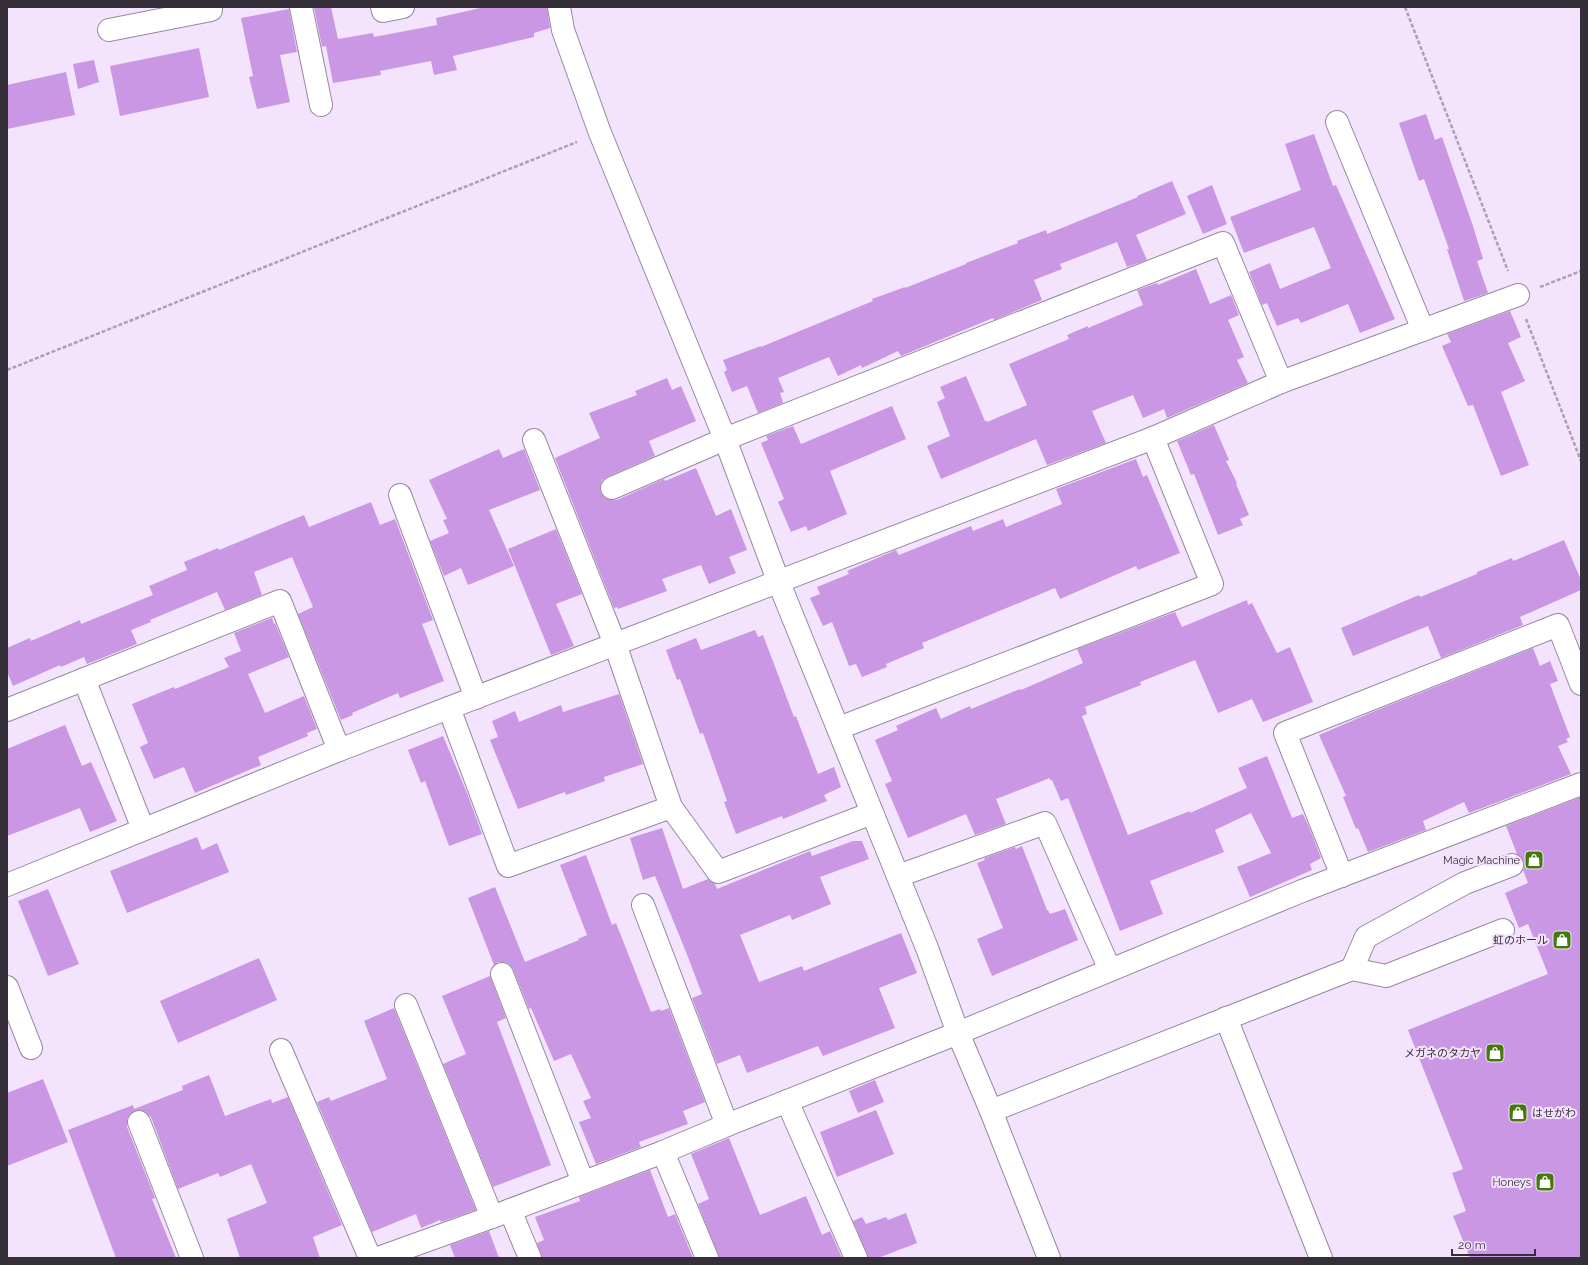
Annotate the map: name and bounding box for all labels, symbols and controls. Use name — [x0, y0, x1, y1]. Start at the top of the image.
shop icon: Magic Machine — [1523, 849, 1545, 871]
place label: Magic Machine — [1443, 854, 1521, 867]
shop icon: 虹のホール — [1551, 929, 1573, 951]
place label: 虹のホール — [1493, 934, 1548, 947]
shop icon: メガネのタカヤ — [1484, 1042, 1506, 1064]
place label: メガネのタカヤ — [1404, 1047, 1481, 1060]
shop icon: はせがわ — [1507, 1102, 1529, 1124]
place label: はせがわ — [1532, 1107, 1576, 1120]
shop icon: Honeys — [1534, 1171, 1556, 1193]
place label: Honeys — [1493, 1176, 1531, 1189]
scale bar — [1452, 1231, 1535, 1257]
text: 20 m — [1458, 1238, 1486, 1252]

